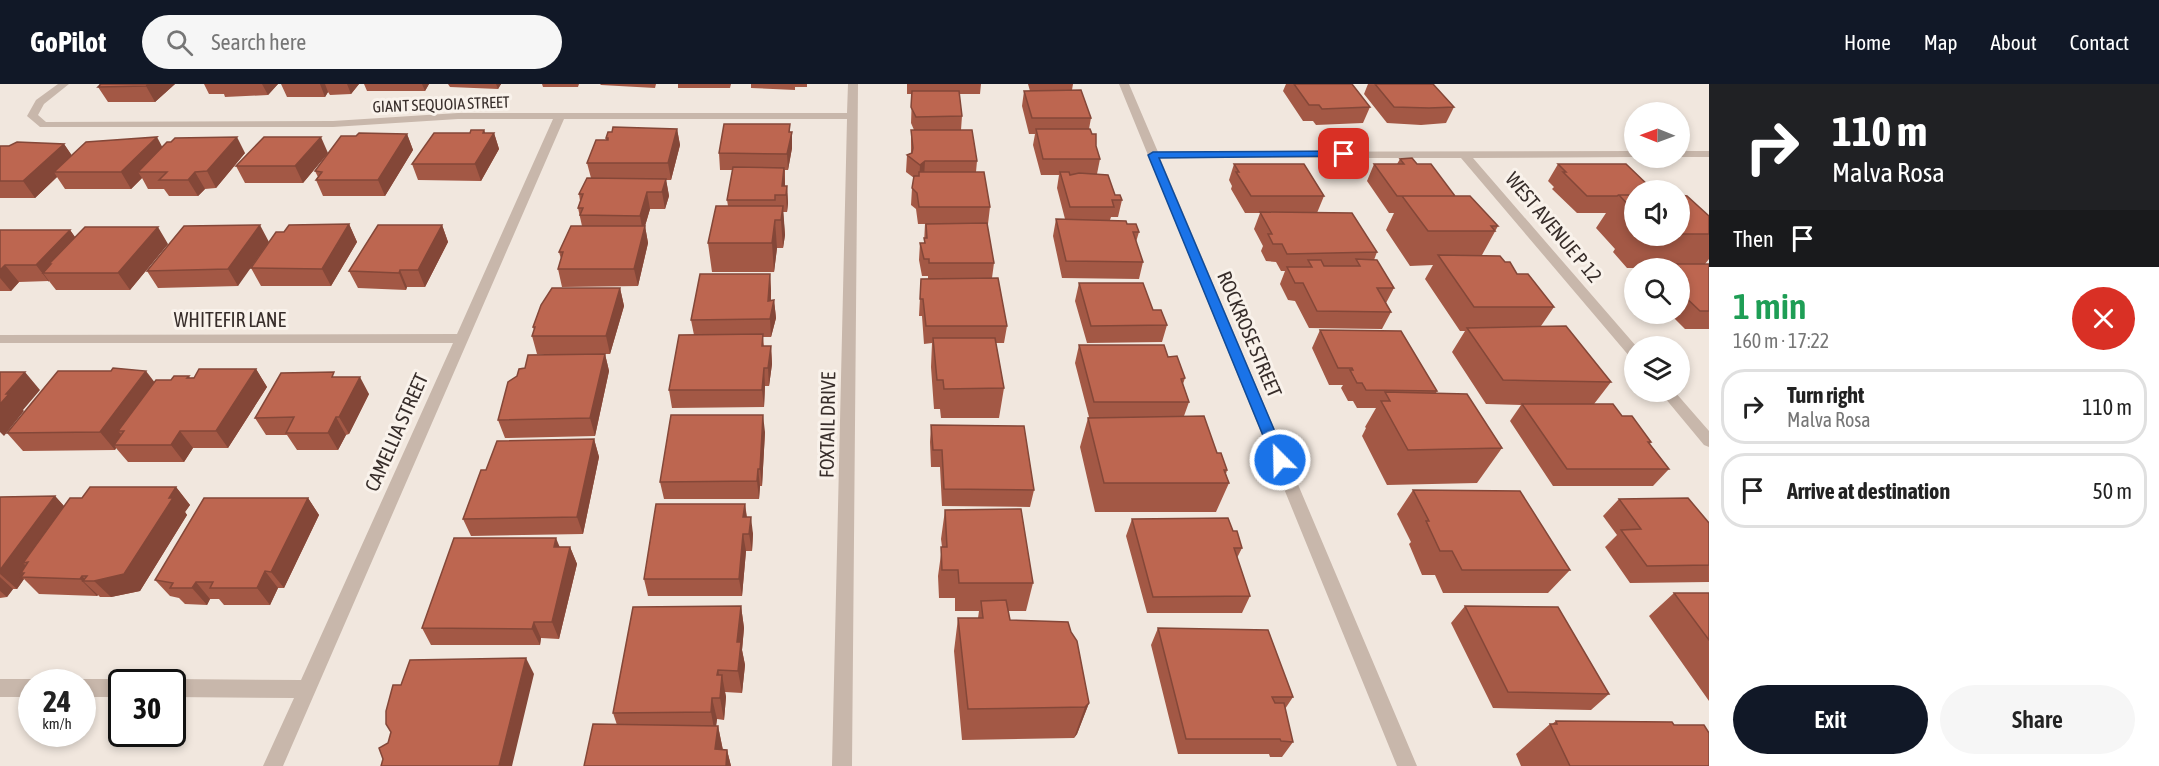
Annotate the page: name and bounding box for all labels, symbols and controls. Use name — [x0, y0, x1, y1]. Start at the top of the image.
search box — [142, 15, 562, 69]
text: GoPilot — [30, 26, 106, 58]
icon: search — [163, 26, 196, 59]
text: Search here — [211, 29, 306, 55]
text: Home — [1844, 30, 1891, 54]
text: Map — [1924, 30, 1958, 54]
text: About — [1991, 30, 2037, 54]
text: Contact — [2070, 30, 2129, 54]
street label: GIANT SEQUOIA STREET — [372, 93, 510, 115]
north arrow — [1624, 102, 1690, 168]
map controls — [1624, 102, 1690, 402]
text: 110 m — [1832, 107, 1927, 155]
icon: right — [1733, 108, 1811, 186]
pin — [1318, 128, 1369, 179]
icon: arrive — [1327, 137, 1360, 170]
text: Malva Rosa — [1832, 157, 1945, 188]
street label: WEST AVENUE P 12 — [1501, 167, 1607, 287]
button: sound — [1624, 180, 1690, 246]
icon: arrive — [1786, 222, 1819, 255]
text: Then — [1733, 226, 1774, 252]
button: search — [1624, 258, 1690, 324]
street label: ROCKROSE STREET — [1213, 268, 1287, 401]
text: 1 min — [1733, 285, 1807, 327]
button: close — [2072, 287, 2135, 350]
street label: WHITEFIR LANE — [174, 308, 287, 331]
text: 160 m · 17:22 — [1733, 329, 1829, 352]
button: layers — [1624, 336, 1690, 402]
street label: CAMELLIA STREET — [360, 369, 432, 495]
street label: FOXTAIL DRIVE — [815, 371, 839, 478]
text: Turn right — [1787, 382, 1864, 408]
icon: right — [1736, 390, 1769, 423]
text: 110 m — [2082, 394, 2132, 420]
text: Malva Rosa — [1787, 408, 1871, 431]
position arrow — [1248, 428, 1312, 492]
icon: arrive — [1736, 474, 1769, 507]
text: Arrive at destination — [1787, 478, 1950, 504]
text: 50 m — [2092, 478, 2132, 504]
speed limit sign: 30 — [108, 669, 186, 747]
text: 24 — [43, 684, 71, 718]
button: Exit — [1733, 685, 1928, 754]
button: Share — [1940, 685, 2135, 754]
text: km/h — [42, 715, 72, 732]

